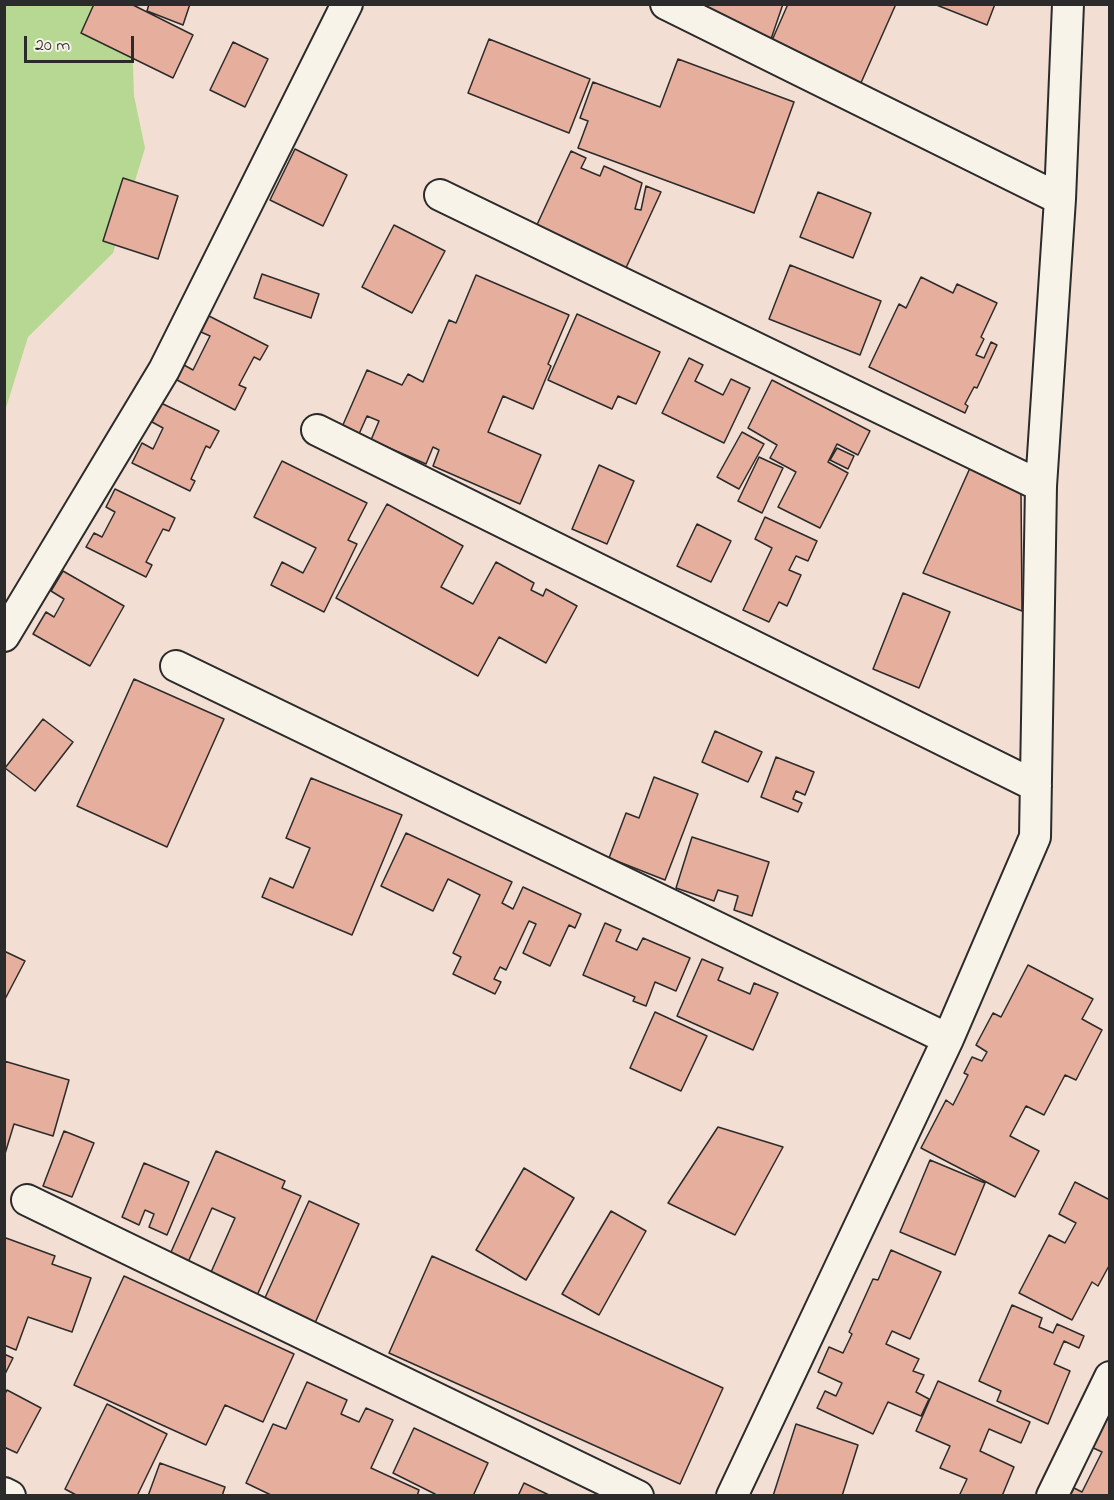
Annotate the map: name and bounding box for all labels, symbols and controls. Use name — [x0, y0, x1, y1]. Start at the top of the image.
scale bar — [27, 24, 136, 62]
text: 20 m — [35, 33, 70, 59]

